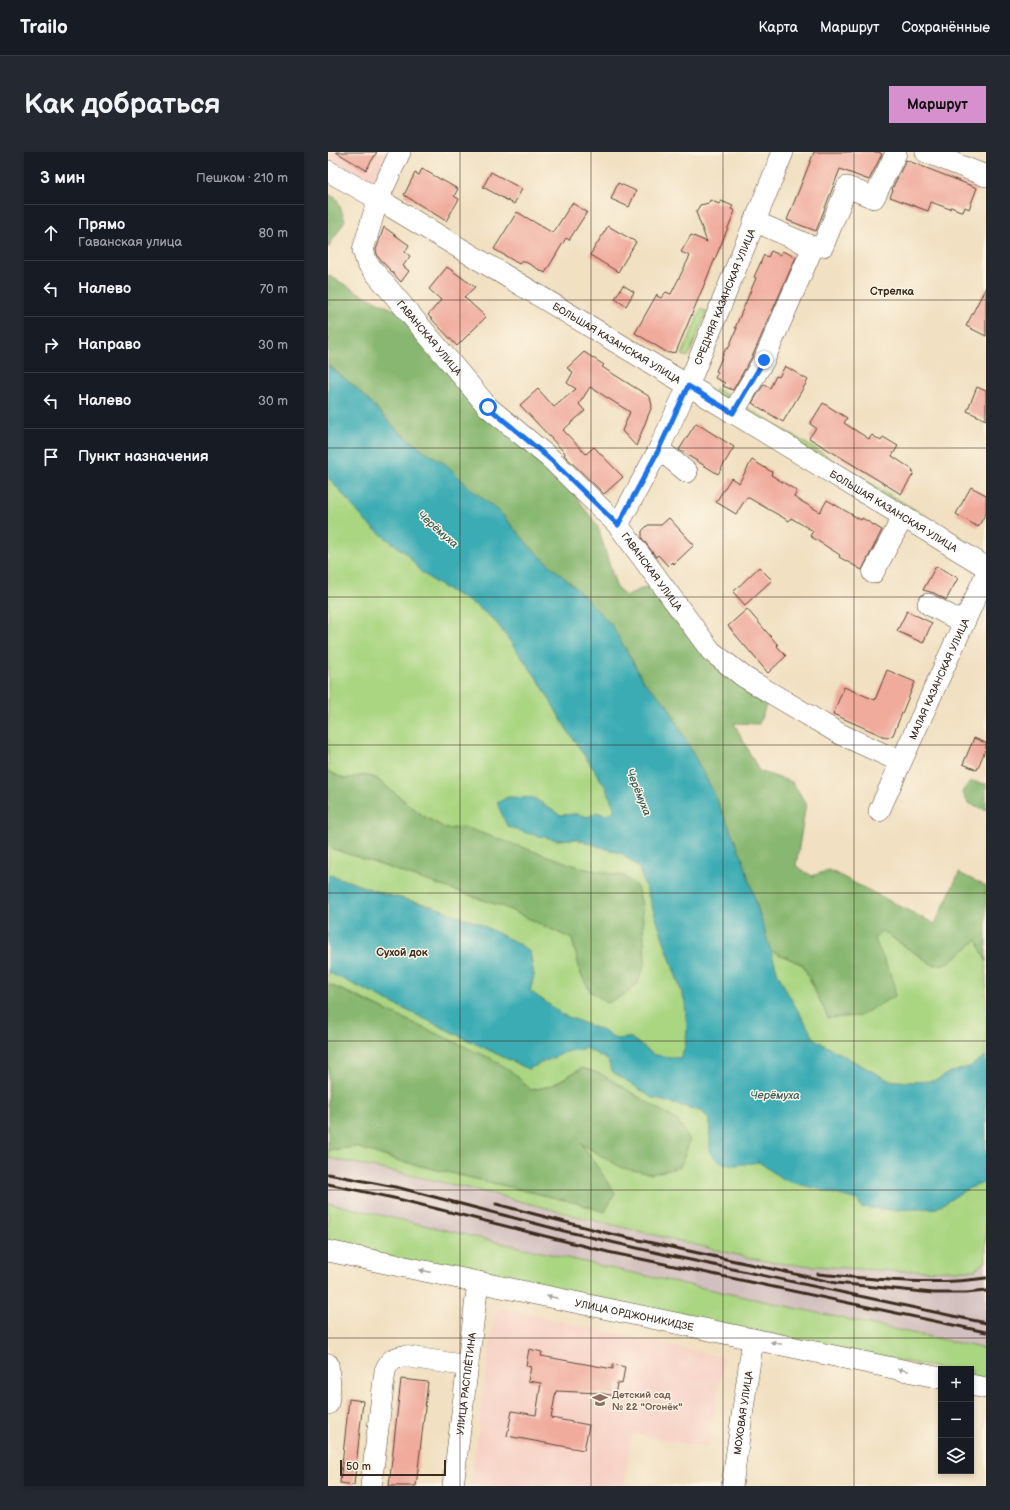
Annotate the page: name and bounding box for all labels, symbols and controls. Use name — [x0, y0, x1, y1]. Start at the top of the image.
text: Trailo — [20, 16, 68, 39]
text: Карта — [759, 19, 798, 36]
text: Маршрут — [820, 19, 880, 36]
text: Сохранённые — [902, 19, 990, 36]
button: Маршрут — [889, 86, 986, 123]
text: Как добраться — [24, 88, 221, 121]
text: 3 мин — [40, 168, 85, 188]
text: Пешком · 210 m — [196, 170, 288, 186]
text: Прямо — [78, 215, 125, 234]
icon: ahead — [40, 222, 62, 244]
text: 80 m — [259, 225, 288, 241]
street label: СРЕДНЯЯ КАЗАНСКАЯ УЛИЦА — [692, 226, 758, 367]
text: Гаванская улица — [78, 234, 182, 250]
icon: left — [40, 278, 62, 300]
text: Налево — [78, 279, 131, 298]
text: 70 m — [260, 281, 288, 297]
district label: Стрелка — [870, 285, 915, 298]
street label: ГАВАНСКАЯ УЛИЦА — [394, 298, 464, 379]
street label: БОЛЬШАЯ КАЗАНСКАЯ УЛИЦА — [550, 300, 683, 387]
icon: right — [40, 334, 62, 356]
text: Направо — [78, 335, 141, 354]
text: 30 m — [258, 337, 288, 353]
route end — [755, 351, 773, 369]
icon: left — [40, 390, 62, 412]
text: Налево — [78, 391, 131, 410]
text: 30 m — [258, 393, 288, 409]
route start — [479, 398, 497, 416]
icon: arrive — [40, 446, 62, 468]
text: Пункт назначения — [78, 447, 209, 466]
street label: БОЛЬШАЯ КАЗАНСКАЯ УЛИЦА — [827, 468, 960, 556]
water label: Черёмуха — [415, 508, 461, 551]
street label: ГАВАНСКАЯ УЛИЦА — [618, 530, 685, 614]
street label: МАЛАЯ КАЗАНСКАЯ УЛИЦА — [907, 616, 972, 742]
water label: Черёмуха — [623, 767, 654, 818]
district label: Сухой док — [376, 946, 428, 959]
water label: Черёмуха — [750, 1089, 800, 1102]
one-way arrow — [419, 1267, 431, 1273]
one-way arrow — [546, 1294, 559, 1300]
street label: УЛИЦА ОРДЖОНИКИДЗЕ — [574, 1297, 695, 1334]
street label: УЛИЦА РАСПЛЁТИНА — [454, 1331, 479, 1436]
one-way arrow — [770, 1340, 782, 1346]
map controls — [938, 1366, 974, 1474]
button: + — [938, 1366, 974, 1402]
one-way arrow — [897, 1367, 909, 1373]
street label: МОХОВАЯ УЛИЦА — [732, 1369, 756, 1456]
place label: Детский сад № 22 "Огонёк" — [612, 1389, 683, 1413]
school or university icon: Детский сад № 22 "Огонёк" — [591, 1391, 609, 1409]
button: − — [938, 1402, 974, 1438]
button: layers — [938, 1438, 974, 1474]
scale bar — [340, 1458, 446, 1477]
text: 50 m — [346, 1460, 371, 1473]

